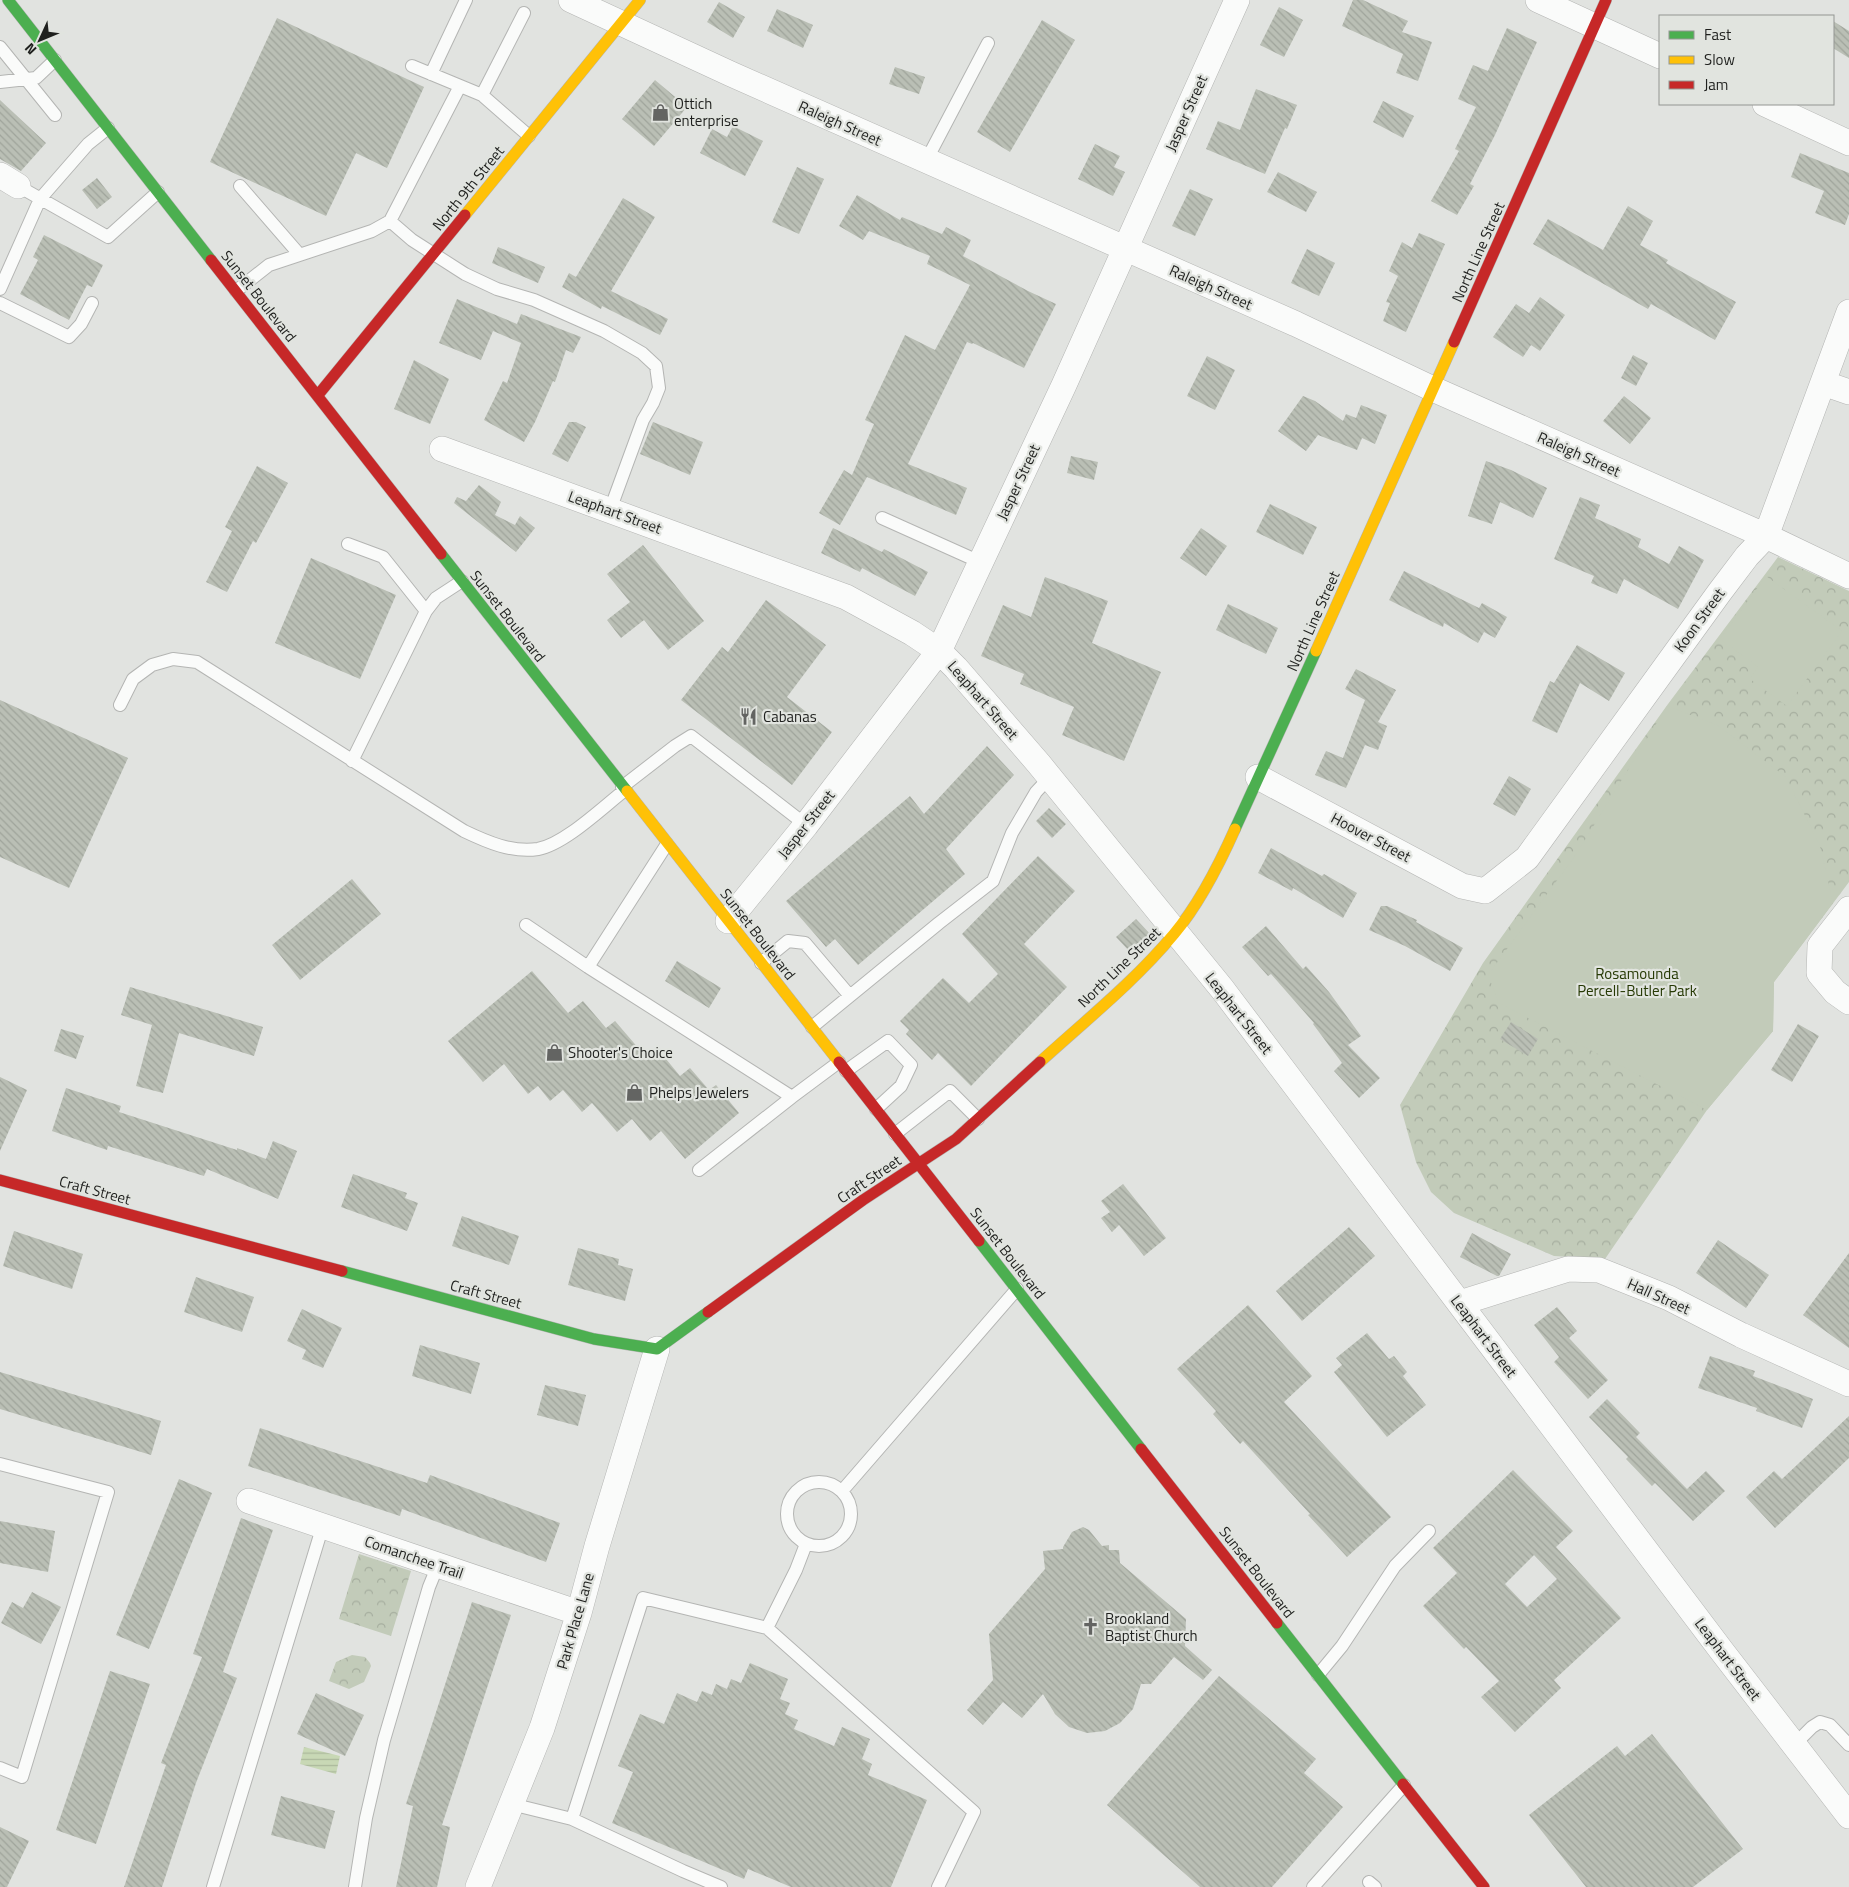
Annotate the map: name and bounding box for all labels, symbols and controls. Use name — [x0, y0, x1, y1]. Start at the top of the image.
north arrow — [15, 15, 65, 65]
legend — [1659, 15, 1834, 105]
text: Fast — [1704, 23, 1732, 46]
text: N — [19, 39, 41, 60]
text: Slow — [1704, 48, 1735, 71]
street label: Jasper Street — [1159, 70, 1213, 155]
text: Jam — [1704, 73, 1728, 96]
place label: Ottich enterprise — [674, 92, 739, 132]
street label: Raleigh Street — [795, 94, 886, 152]
shop icon: Ottich enterprise — [650, 102, 670, 122]
street label: North 9th Street — [426, 140, 510, 235]
street label: North Line Street — [1446, 197, 1511, 306]
street label: Sunset Boulevard — [216, 245, 302, 347]
street label: Raleigh Street — [1166, 258, 1257, 316]
street label: Raleigh Street — [1534, 425, 1625, 483]
street label: Jasper Street — [990, 440, 1046, 524]
street label: Leaphart Street — [565, 484, 666, 540]
street label: Sunset Boulevard — [465, 565, 551, 667]
street label: North Line Street — [1281, 566, 1346, 675]
street label: Koon Street — [1668, 583, 1731, 657]
street label: Leaphart Street — [942, 655, 1024, 745]
place label: Cabanas — [763, 705, 817, 728]
restaurant icon: Cabanas — [739, 706, 759, 726]
street label: Jasper Street — [772, 784, 841, 863]
street label: Hoover Street — [1327, 806, 1416, 868]
street label: Sunset Boulevard — [715, 883, 801, 985]
street label: North Line Street — [1072, 921, 1166, 1013]
park label: Rosamounda Percell-Butler Park — [1577, 962, 1697, 1002]
street label: Leaphart Street — [1200, 967, 1279, 1059]
place label: Shooter's Choice — [568, 1041, 673, 1064]
shop icon: Shooter's Choice — [544, 1042, 564, 1062]
place label: Phelps Jewelers — [649, 1081, 749, 1104]
shop icon: Phelps Jewelers — [625, 1082, 645, 1102]
street label: Craft Street — [832, 1149, 906, 1209]
street label: Craft Street — [57, 1169, 134, 1211]
street label: Sunset Boulevard — [965, 1202, 1051, 1304]
street label: Hall Street — [1624, 1272, 1695, 1320]
street label: Craft Street — [448, 1273, 525, 1315]
street label: Leaphart Street — [1445, 1290, 1523, 1383]
street label: Sunset Boulevard — [1214, 1521, 1300, 1623]
street label: Comanchee Trail — [361, 1529, 467, 1585]
street label: Park Place Lane — [550, 1570, 600, 1672]
place label: Brookland Baptist Church — [1105, 1607, 1198, 1647]
street label: Leaphart Street — [1689, 1613, 1767, 1706]
church icon: Brookland Baptist Church — [1081, 1617, 1101, 1637]

